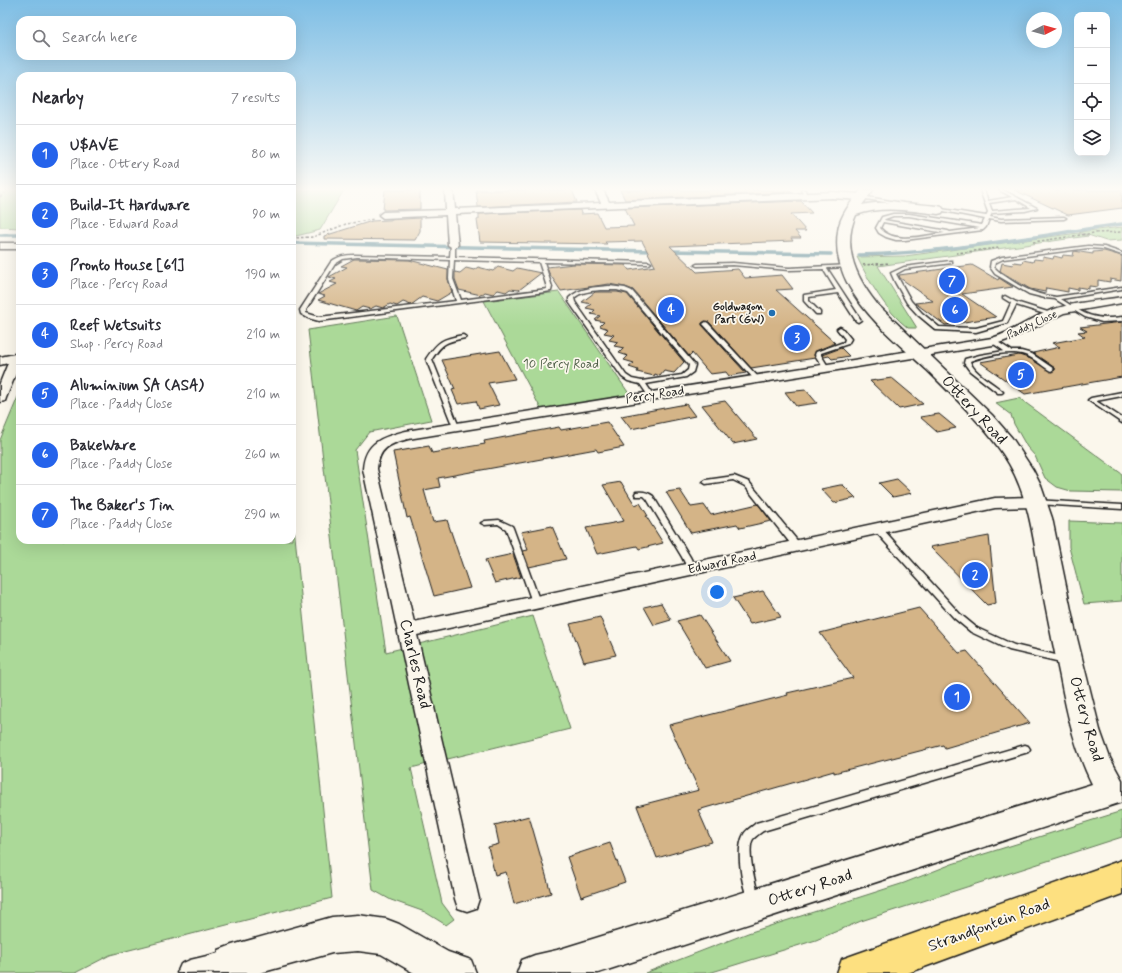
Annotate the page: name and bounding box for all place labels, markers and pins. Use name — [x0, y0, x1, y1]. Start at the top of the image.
pin: 7 — [939, 266, 965, 296]
pin: 4 — [658, 295, 684, 325]
pin: 6 — [942, 295, 968, 325]
place label: Goldwagon Part (GW) — [713, 300, 764, 327]
marker: Goldwagon Part (GW) — [767, 308, 777, 318]
pin: 3 — [784, 323, 810, 353]
pin: 5 — [1008, 360, 1034, 390]
pin: 2 — [962, 560, 988, 590]
pin: 1 — [944, 682, 970, 712]

